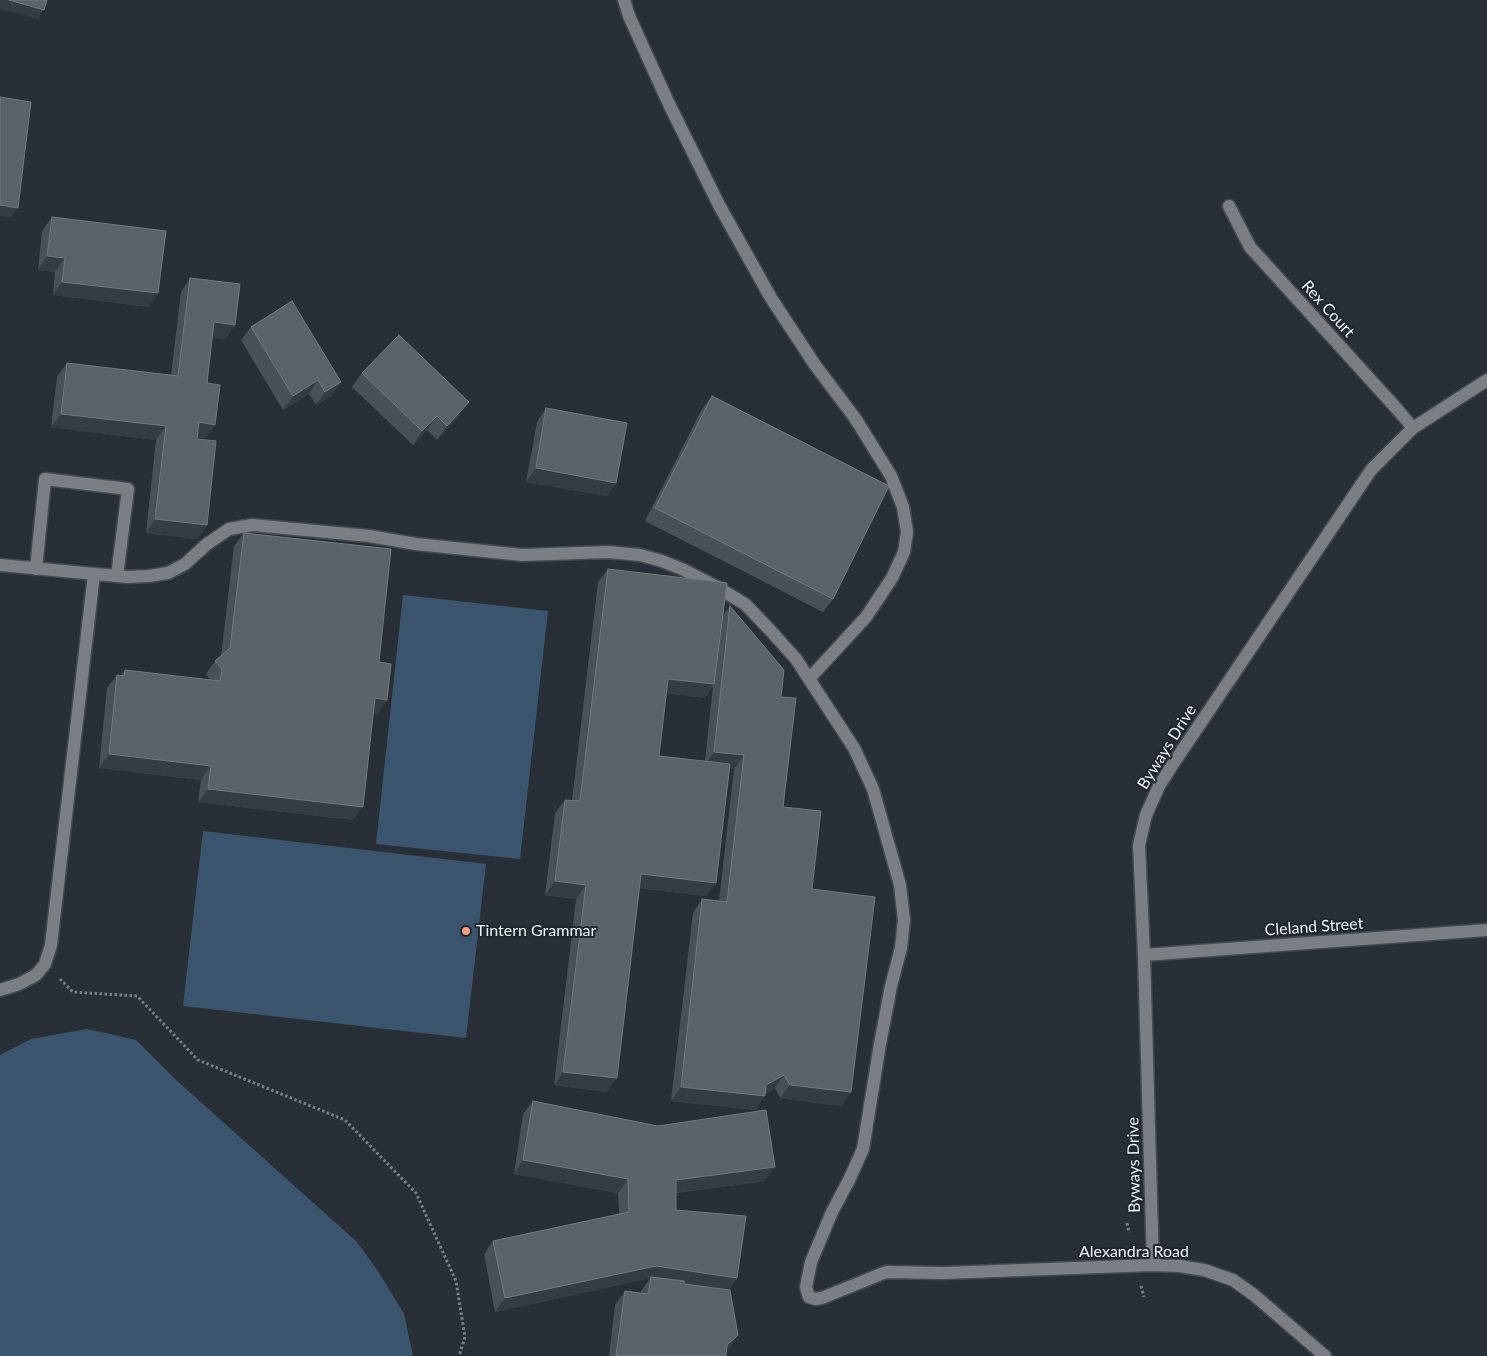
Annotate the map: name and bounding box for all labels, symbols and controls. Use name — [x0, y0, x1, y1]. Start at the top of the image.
street label: Rex Court — [1297, 277, 1359, 341]
street label: Byways Drive — [1133, 701, 1201, 793]
street label: Cleland Street — [1264, 914, 1364, 940]
place label: Tintern Grammar — [476, 921, 596, 941]
marker: Tintern Grammar — [460, 925, 472, 937]
street label: Byways Drive — [1124, 1117, 1144, 1213]
street label: Alexandra Road — [1079, 1242, 1189, 1262]

